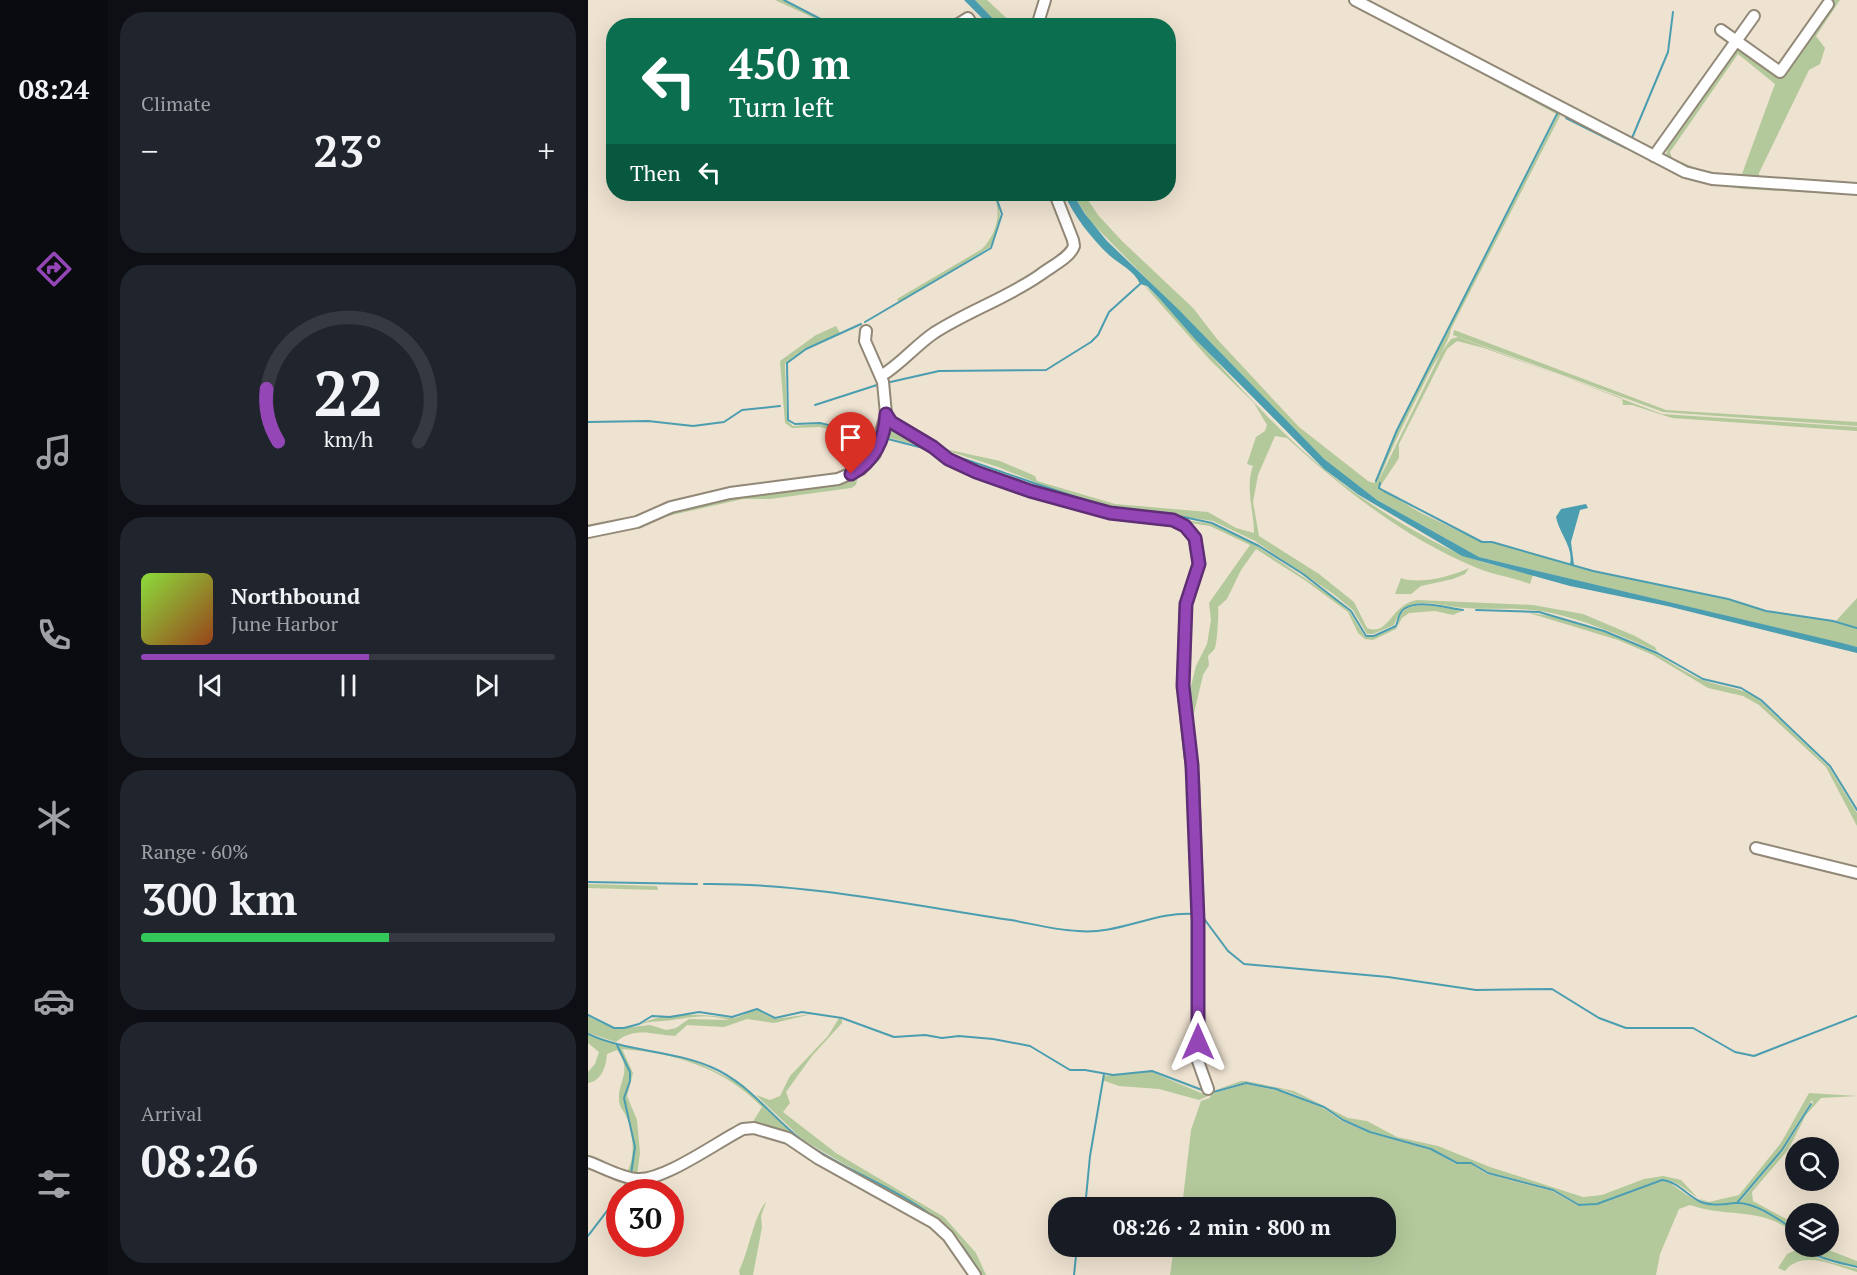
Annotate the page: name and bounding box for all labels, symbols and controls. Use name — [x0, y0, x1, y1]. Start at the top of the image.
text: 450 m — [729, 35, 850, 91]
icon: left — [630, 42, 708, 120]
text: 08:24 — [19, 71, 89, 107]
text: Turn left — [729, 89, 834, 125]
text: Climate — [141, 90, 211, 117]
text: 23° — [313, 120, 383, 180]
text: − — [141, 129, 159, 172]
text: + — [537, 129, 555, 172]
icon: left — [693, 156, 726, 189]
text: Then — [630, 158, 681, 187]
icon: directions — [33, 248, 75, 290]
text: 22 — [313, 351, 383, 434]
pin — [825, 412, 876, 474]
icon: arrive — [834, 421, 867, 454]
text: km/h — [323, 425, 373, 453]
icon: music — [33, 431, 75, 473]
text: Northbound — [231, 581, 360, 610]
text: June Harbor — [231, 610, 338, 637]
icon: phone — [33, 614, 75, 656]
icon: previous — [194, 669, 227, 702]
icon: pause — [332, 669, 365, 702]
icon: next — [470, 669, 503, 702]
icon: climate — [33, 797, 75, 839]
text: Range · 60% — [141, 838, 248, 865]
text: 300 km — [141, 868, 297, 928]
icon: car — [33, 980, 75, 1022]
position arrow — [1166, 1010, 1230, 1074]
text: Arrival — [141, 1100, 202, 1127]
text: 08:26 — [141, 1130, 258, 1190]
map controls — [1785, 1137, 1839, 1257]
button: search — [1785, 1137, 1839, 1191]
icon: filters — [33, 1163, 75, 1205]
speed limit sign: 30 — [606, 1179, 684, 1257]
button: layers — [1785, 1203, 1839, 1257]
text: 08:26 · 2 min · 800 m — [1113, 1212, 1331, 1241]

